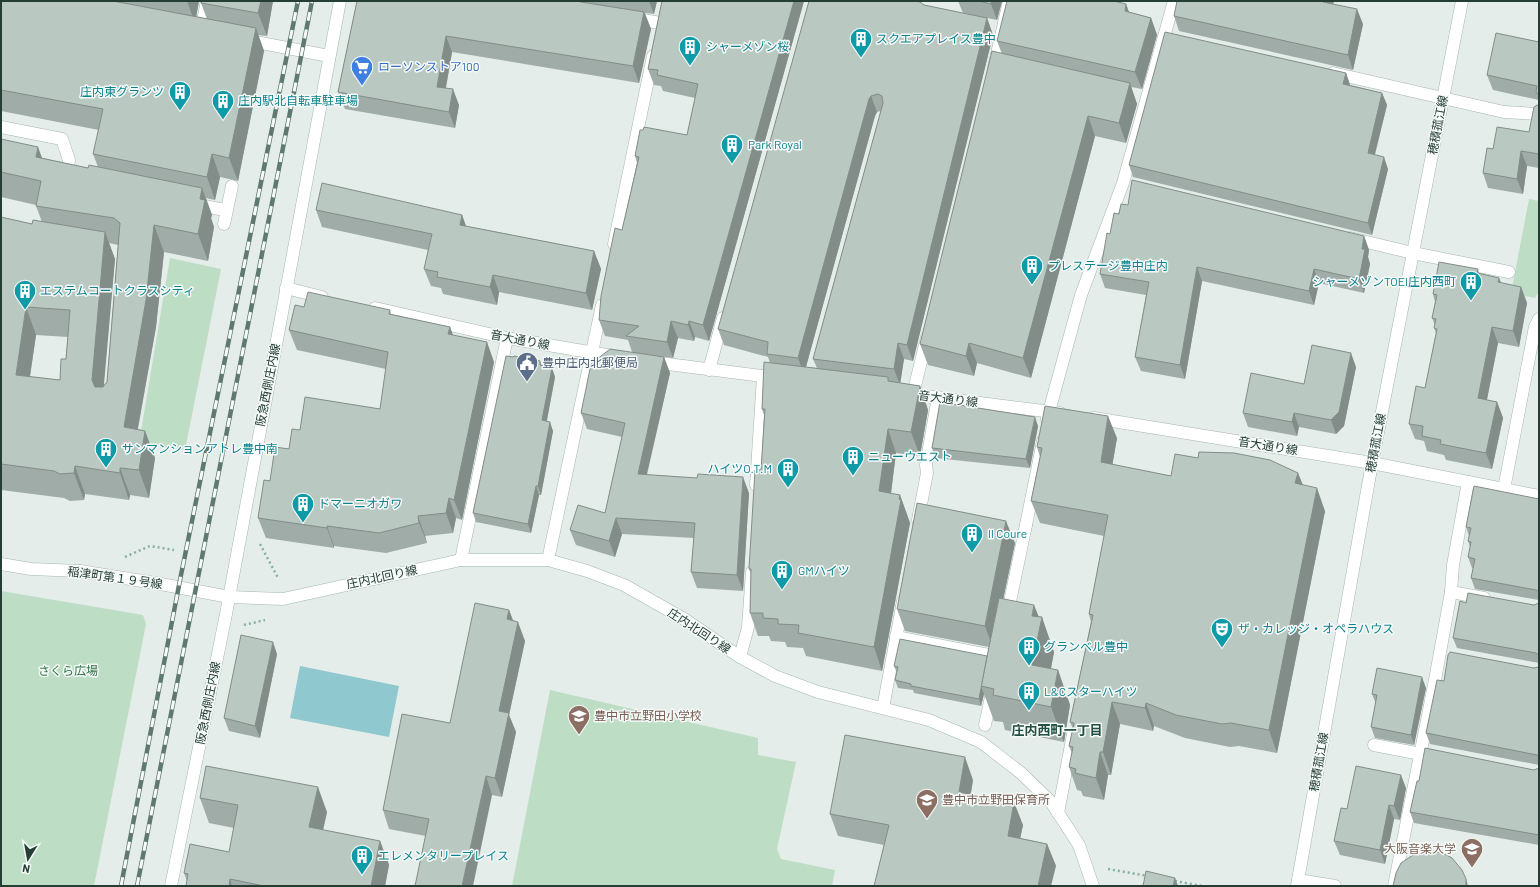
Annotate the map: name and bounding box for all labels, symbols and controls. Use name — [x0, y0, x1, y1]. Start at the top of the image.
building icon: スクエアプレイス豊中 — [848, 26, 874, 59]
place label: スクエアプレイス豊中 — [876, 31, 996, 45]
building icon: シャーメゾン桜 — [677, 34, 703, 67]
place label: シャーメゾン桜 — [706, 39, 790, 53]
supermarket icon: ローソンストア100 — [349, 54, 375, 87]
place label: ローソンストア100 — [378, 59, 480, 73]
building icon: 庄内東グランツ — [167, 79, 193, 112]
place label: 庄内東グランツ — [80, 84, 164, 98]
building icon: 庄内駅北自転車駐車場 — [210, 88, 236, 121]
place label: 庄内駅北自転車駐車場 — [238, 93, 358, 107]
street label: 穂積菰江線 — [1424, 94, 1450, 156]
building icon: Park Royal — [719, 132, 745, 165]
place label: Park Royal — [748, 137, 802, 151]
building icon: プレステージ豊中庄内 — [1019, 253, 1045, 286]
place label: プレステージ豊中庄内 — [1048, 258, 1168, 272]
building icon: シャーメゾンTOEI庄内西町 — [1458, 269, 1484, 302]
place label: シャーメゾンTOEI庄内西町 — [1312, 274, 1456, 288]
building icon: エステムコートクラスシティ — [12, 278, 38, 311]
place label: エステムコートクラスシティ — [40, 283, 195, 297]
street label: 音大通り線 — [489, 326, 551, 352]
street label: 阪急西側庄内線 — [252, 342, 282, 427]
public building icon: 豊中庄内北郵便局 — [514, 350, 540, 383]
place label: 豊中庄内北郵便局 — [542, 355, 638, 369]
street label: 音大通り線 — [917, 387, 979, 409]
street label: 穂積菰江線 — [1362, 412, 1388, 474]
street label: 音大通り線 — [1237, 433, 1299, 457]
building icon: サンマンションアトレ豊中南 — [93, 436, 119, 469]
place label: サンマンションアトレ豊中南 — [122, 441, 278, 455]
building icon: ニューウエスト — [840, 444, 866, 477]
place label: ニューウエスト — [868, 449, 952, 463]
building icon: ハイツO.T.M — [775, 456, 801, 489]
place label: ハイツO.T.M — [707, 461, 772, 475]
building icon: ドマーニオガワ — [290, 491, 316, 524]
place label: ドマーニオガワ — [318, 496, 402, 510]
building icon: Il Coure — [959, 521, 985, 554]
place label: Il Coure — [988, 526, 1027, 540]
building icon: GMハイツ — [769, 558, 795, 591]
street label: 庄内北回り線 — [345, 562, 418, 590]
street label: 稲津町第１９号線 — [67, 563, 164, 591]
place label: GMハイツ — [798, 563, 850, 577]
street label: 庄内北回り線 — [666, 605, 734, 656]
theatre icon: ザ・カレッジ・オペラハウス — [1209, 616, 1235, 649]
place label: ザ・カレッジ・オペラハウス — [1238, 621, 1394, 635]
building icon: グランベル豊中 — [1016, 634, 1042, 667]
place label: グランベル豊中 — [1044, 639, 1128, 653]
street label: 阪急西側庄内線 — [192, 660, 222, 745]
park label: さくら広場 — [38, 663, 98, 677]
building icon: L&Cスターハイツ — [1016, 679, 1042, 712]
place label: L&Cスターハイツ — [1044, 684, 1138, 698]
school or university icon: 豊中市立野田小学校 — [566, 703, 592, 736]
place label: 豊中市立野田小学校 — [594, 708, 702, 722]
district label: 庄内西町一丁目 — [1011, 722, 1103, 738]
street label: 穂積菰江線 — [1306, 731, 1330, 793]
school or university icon: 豊中市立野田保育所 — [914, 787, 940, 820]
place label: 豊中市立野田保育所 — [942, 792, 1050, 806]
school or university icon: 大阪音楽大学 — [1459, 836, 1485, 869]
north arrow — [8, 839, 48, 879]
place label: 大阪音楽大学 — [1384, 841, 1456, 855]
building icon: エレメンタリープレイス — [349, 843, 375, 876]
place label: エレメンタリープレイス — [378, 848, 509, 862]
text: N — [21, 862, 31, 876]

